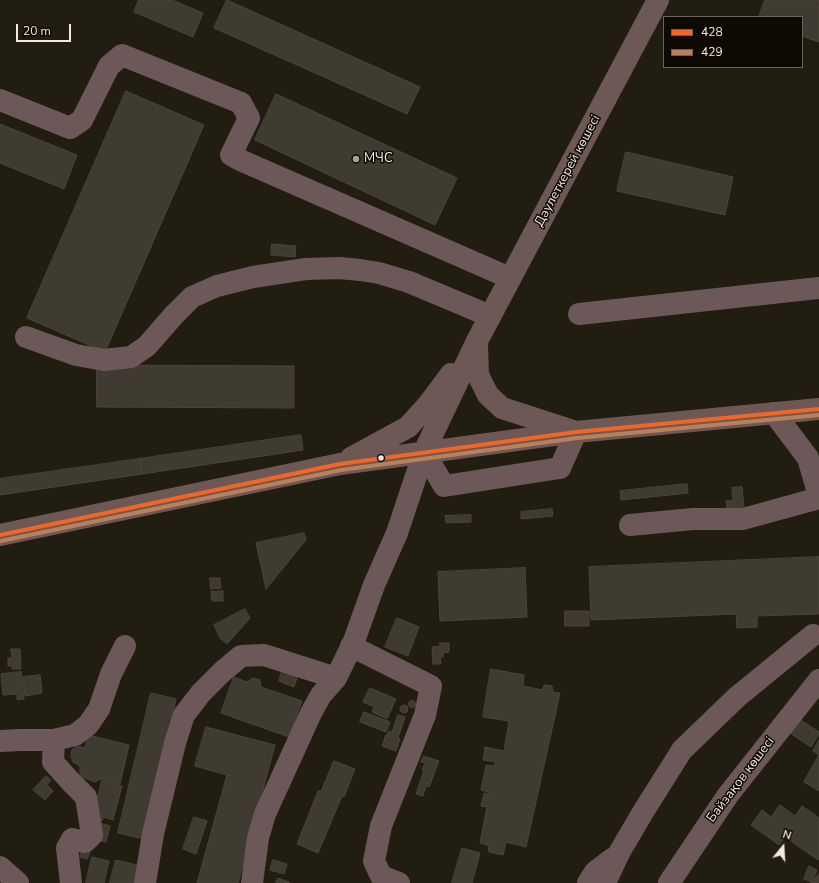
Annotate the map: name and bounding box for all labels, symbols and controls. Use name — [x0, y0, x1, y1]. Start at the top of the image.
scale bar — [18, 16, 73, 42]
legend — [663, 16, 803, 68]
text: 20 m — [23, 23, 51, 39]
text: 428 — [701, 24, 723, 40]
text: 429 — [701, 44, 723, 60]
street label: Дәулеткерей көшесі — [532, 112, 604, 230]
place label: МЧС — [364, 151, 393, 167]
marker: МЧС — [351, 154, 361, 164]
unlabelled marker — [376, 453, 386, 463]
street label: Байзақов көшесі — [704, 734, 778, 826]
north arrow — [763, 827, 803, 867]
text: N — [781, 827, 793, 844]

